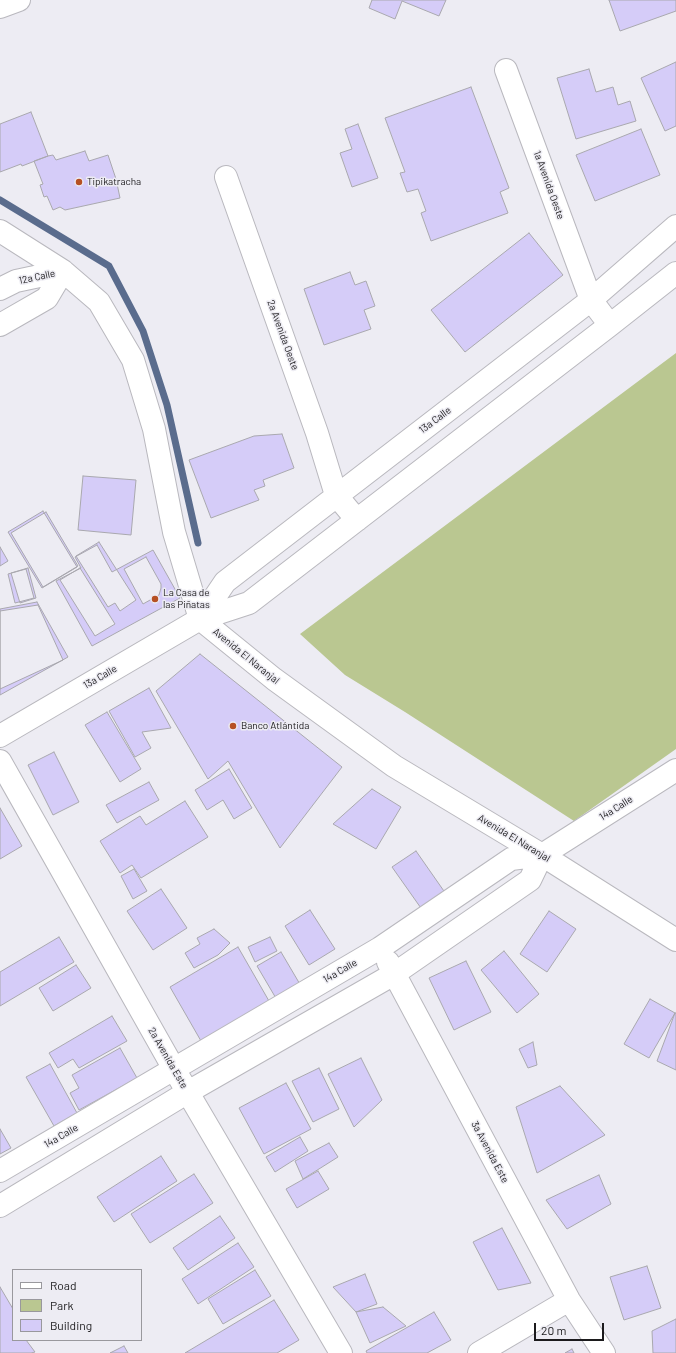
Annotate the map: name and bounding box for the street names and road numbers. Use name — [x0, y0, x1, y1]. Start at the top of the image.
street label: 1a Avenida Oeste — [531, 149, 567, 221]
street label: 12a Calle — [18, 267, 56, 287]
street label: 2a Avenida Oeste — [265, 298, 301, 372]
street label: 13a Calle — [417, 404, 453, 436]
street label: Avenida El Naranjal — [210, 625, 282, 687]
street label: 13a Calle — [81, 663, 119, 691]
street label: 14a Calle — [597, 793, 635, 823]
street label: Avenida El Naranjal — [476, 812, 552, 864]
street label: 14a Calle — [321, 957, 359, 985]
street label: 2a Avenida Este — [146, 1025, 190, 1091]
street label: 3a Avenida Este — [469, 1119, 511, 1185]
street label: 14a Calle — [42, 1122, 80, 1150]

